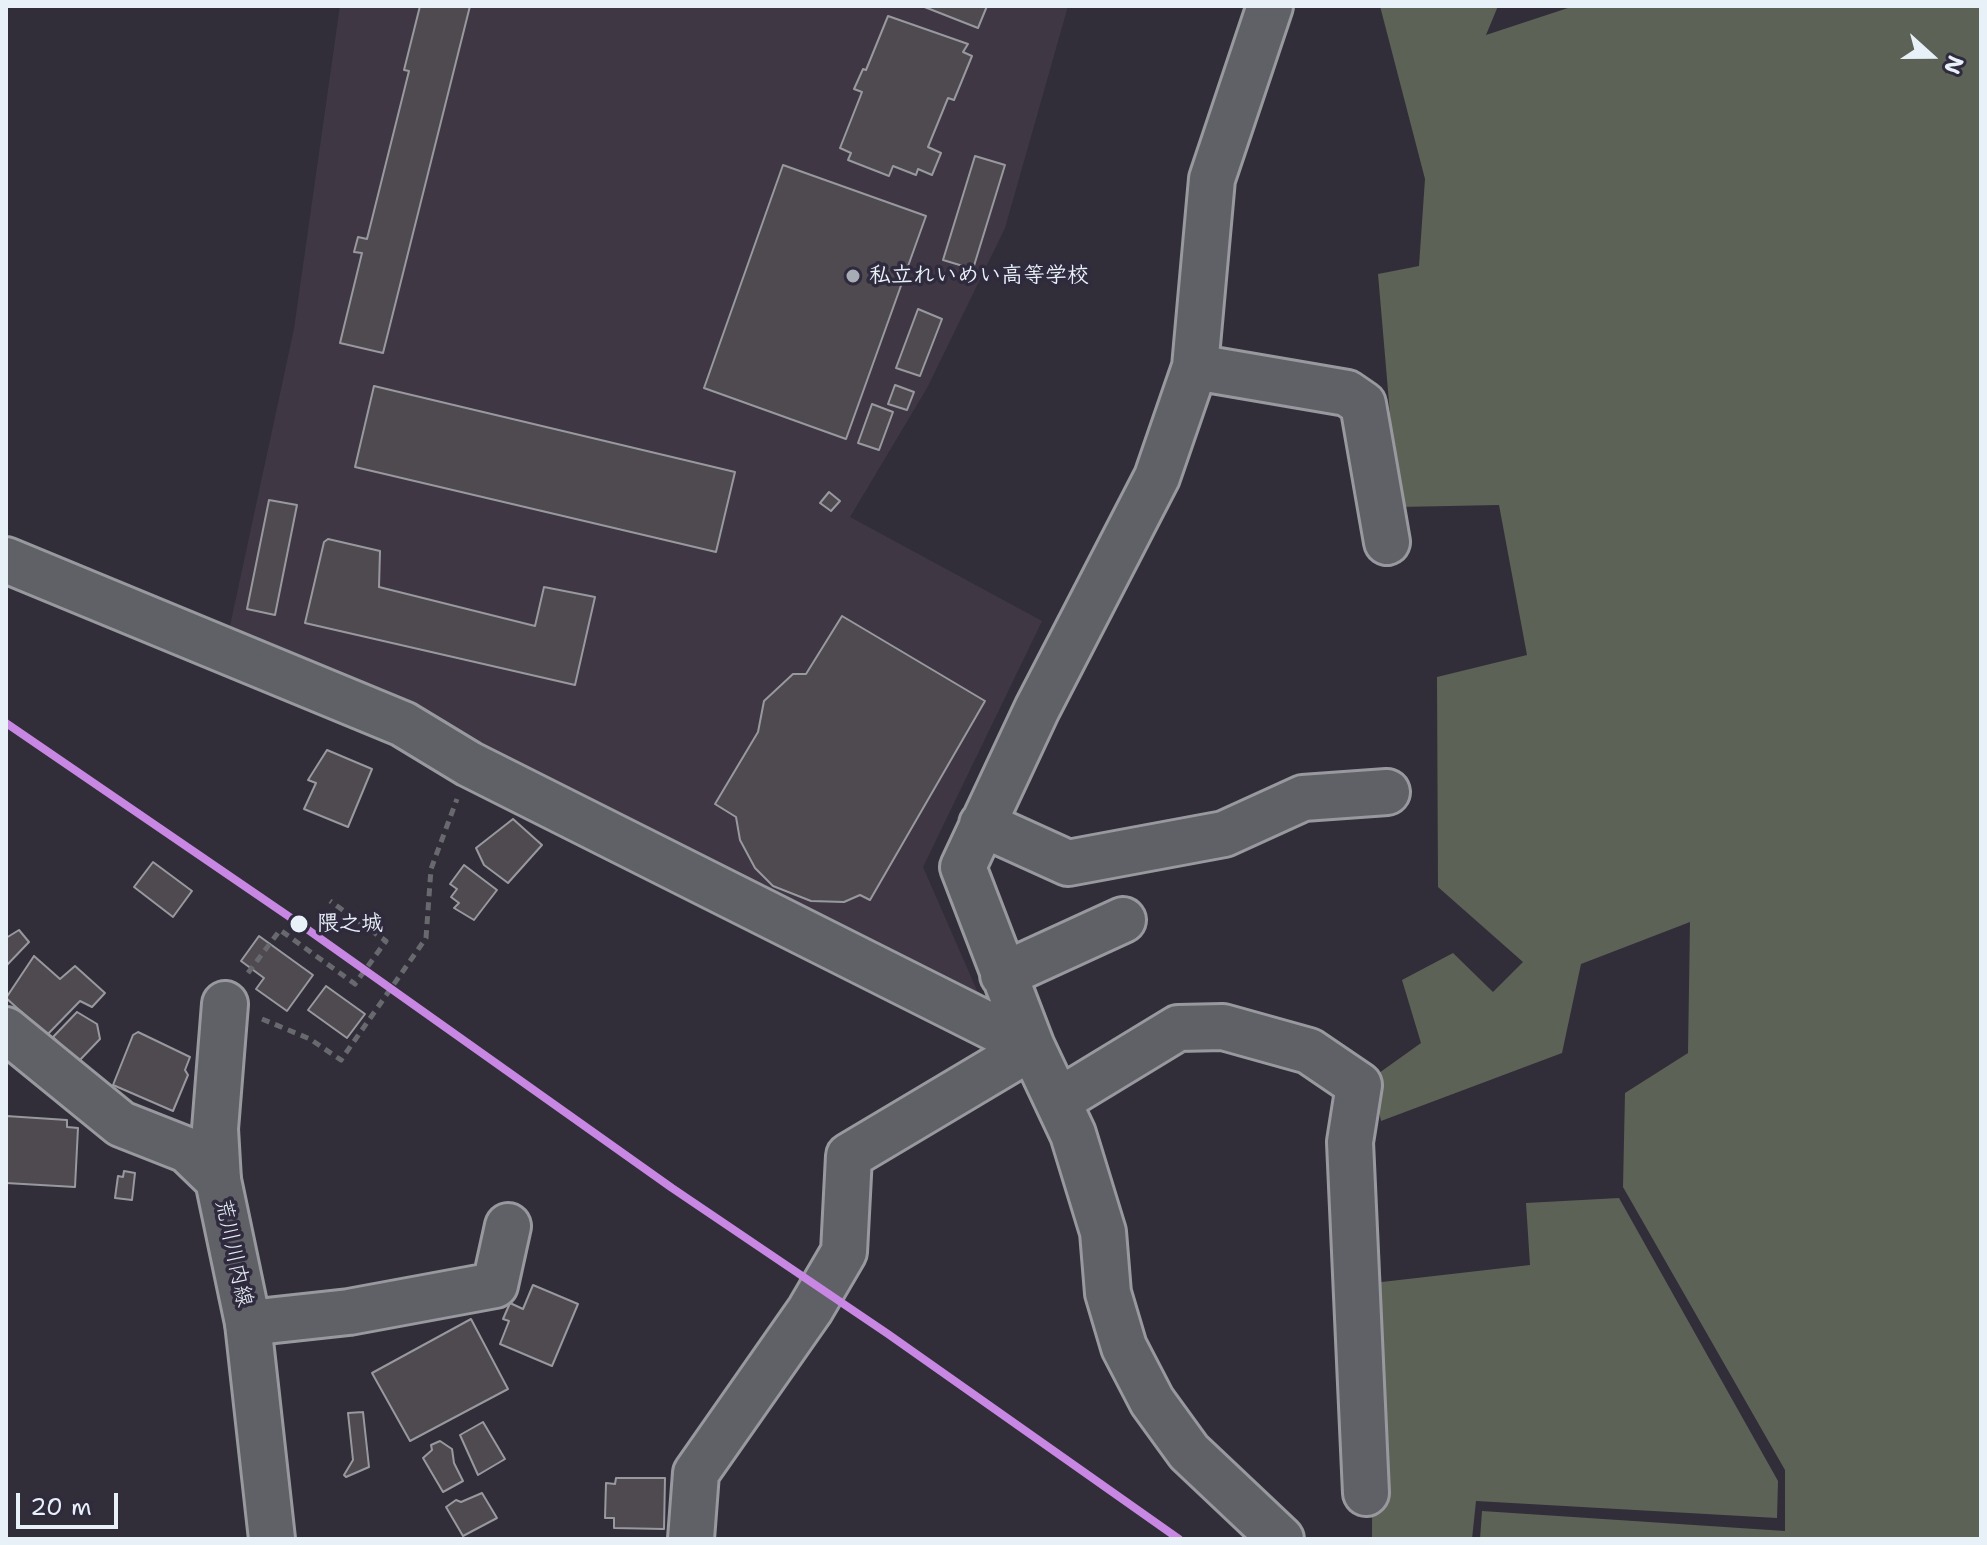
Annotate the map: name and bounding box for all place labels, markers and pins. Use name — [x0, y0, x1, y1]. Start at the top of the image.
place label: 私立れいめい高等学校 — [869, 263, 1089, 289]
marker: 私立れいめい高等学校 — [844, 267, 862, 285]
place label: 隈之城 — [317, 911, 383, 937]
marker: 隈之城 — [288, 913, 310, 935]

